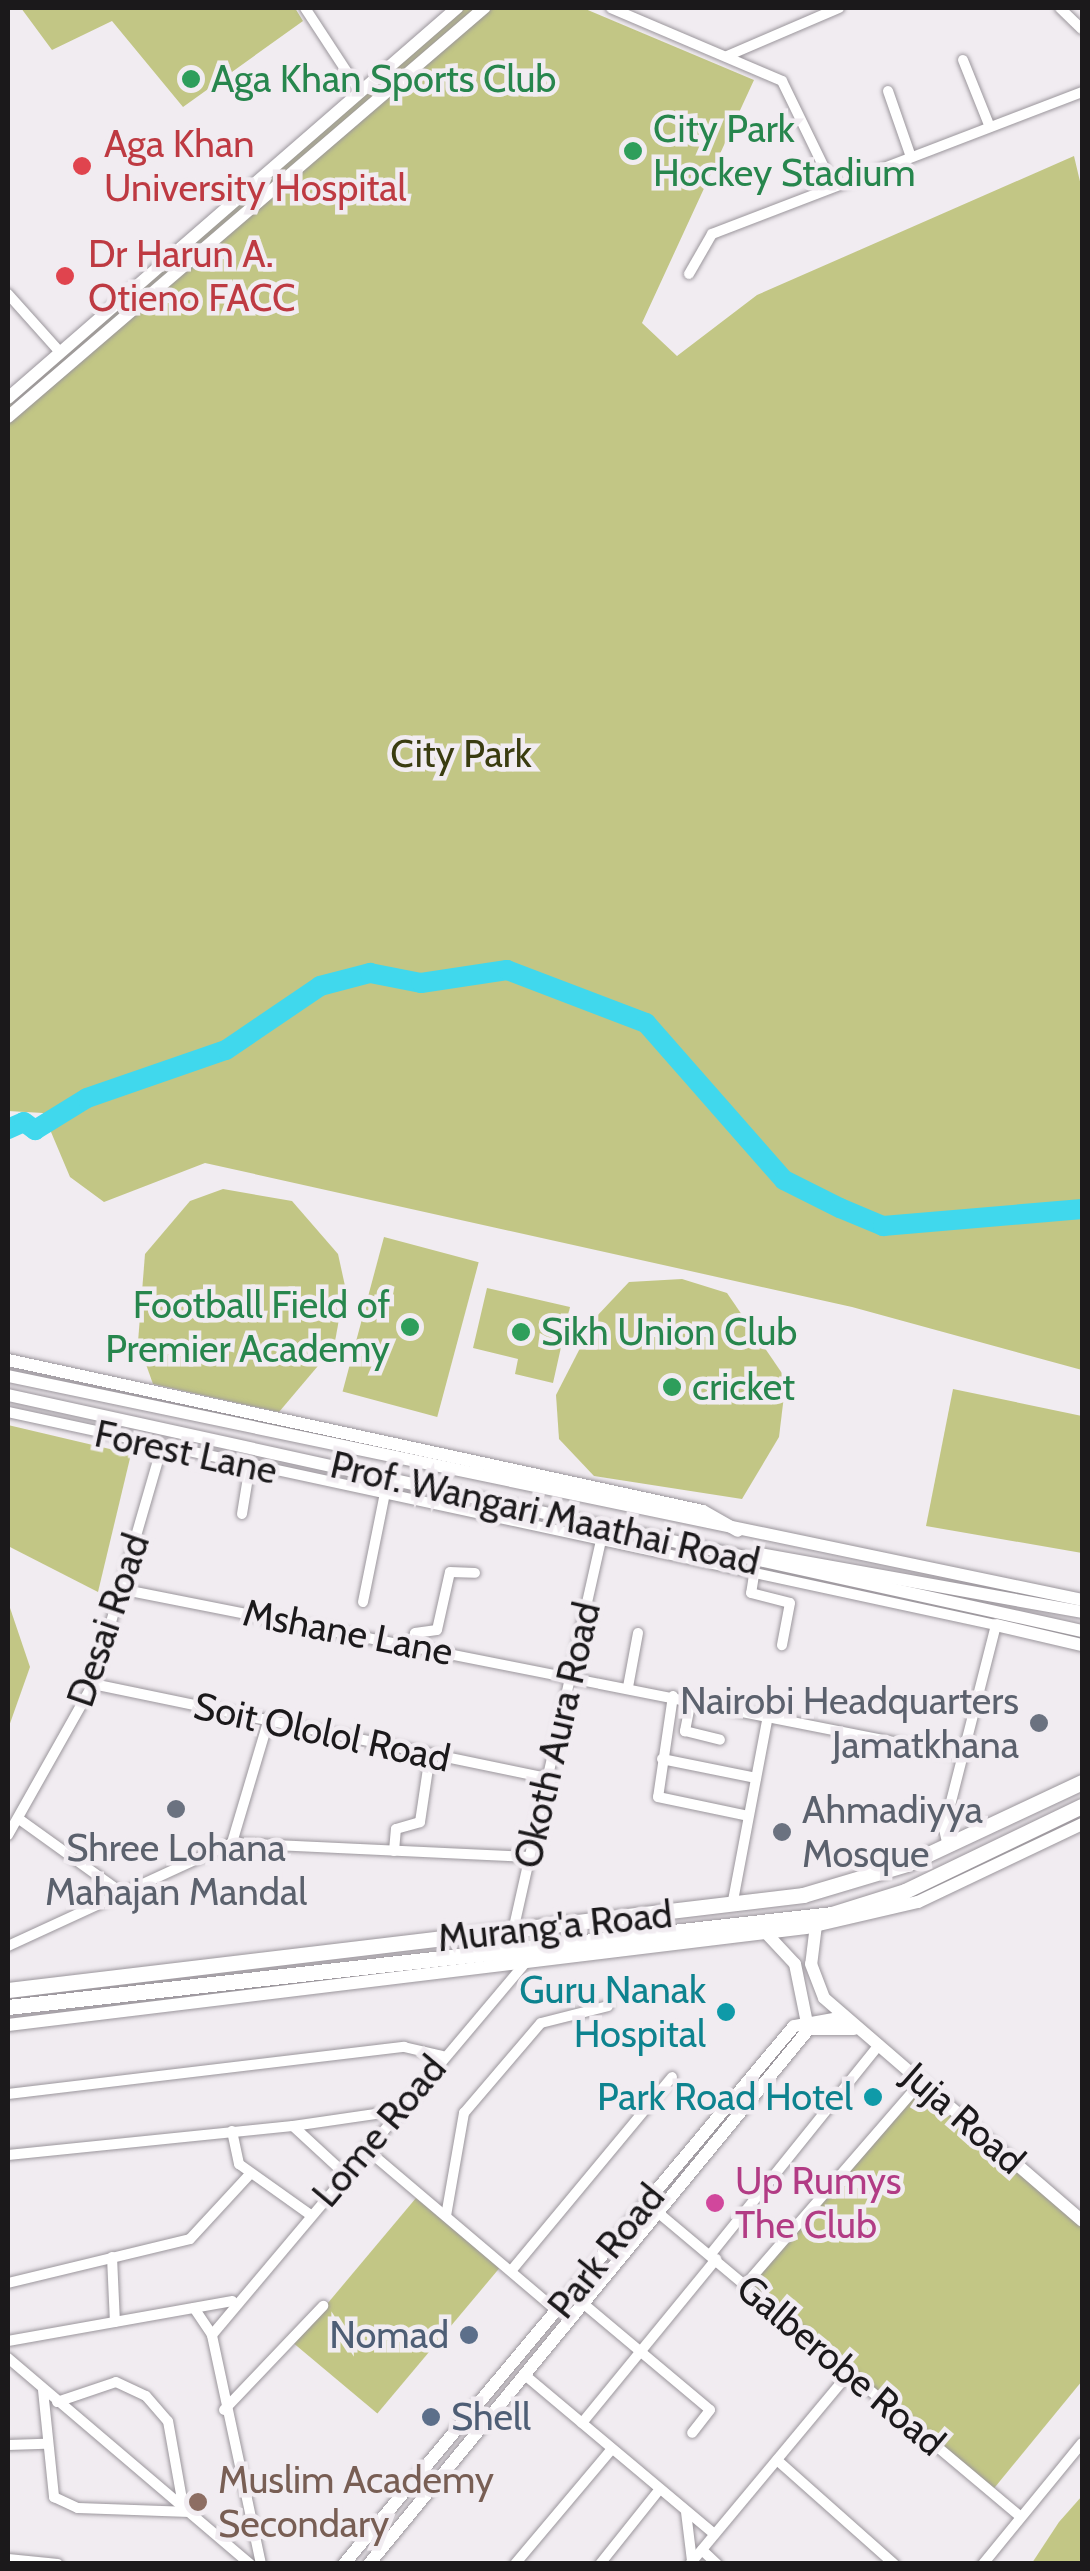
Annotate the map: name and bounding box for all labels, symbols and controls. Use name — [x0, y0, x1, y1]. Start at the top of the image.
place label: Aga Khan Sports Club — [211, 56, 556, 102]
marker: Aga Khan Sports Club — [180, 68, 202, 90]
place label: City Park Hockey Stadium — [653, 106, 916, 195]
place label: Aga Khan University Hospital — [104, 121, 407, 210]
marker: City Park Hockey Stadium — [622, 140, 644, 162]
marker: Aga Khan University Hospital — [69, 153, 95, 179]
place label: Dr Harun A. Otieno FACC — [88, 231, 295, 320]
marker: Dr Harun A. Otieno FACC — [52, 263, 78, 289]
park label: City Park — [390, 731, 532, 777]
place label: Football Field of Premier Academy — [105, 1282, 390, 1372]
place label: Sikh Union Club — [541, 1309, 797, 1355]
marker: Football Field of Premier Academy — [399, 1316, 421, 1338]
marker: Sikh Union Club — [510, 1321, 532, 1343]
place label: cricket — [692, 1364, 795, 1410]
marker: cricket — [661, 1376, 683, 1398]
street label: Forest Lane — [91, 1410, 281, 1494]
street label: Prof. Wangari Maathai Road — [326, 1441, 764, 1585]
street label: Desai Road — [57, 1528, 159, 1712]
street label: Mshane Lane — [239, 1589, 457, 1675]
street label: Okoth Aura Road — [504, 1598, 610, 1872]
place label: Nairobi Headquarters Jamatkhana — [680, 1678, 1019, 1768]
street label: Soit Ololol Road — [190, 1683, 454, 1781]
marker: Nairobi Headquarters Jamatkhana — [1028, 1712, 1050, 1734]
place label: Ahmadiyya Mosque — [802, 1787, 983, 1876]
marker: Shree Lohana Mahajan Mandal — [165, 1798, 187, 1820]
marker: Ahmadiyya Mosque — [771, 1821, 793, 1843]
place label: Shree Lohana Mahajan Mandal — [45, 1825, 307, 1915]
street label: Murang'a Road — [435, 1891, 675, 1961]
place label: Guru Nanak Hospital — [519, 1967, 706, 2056]
marker: Guru Nanak Hospital — [715, 2001, 737, 2023]
street label: Lome Road — [303, 2046, 455, 2216]
street label: Juja Road — [894, 2053, 1034, 2183]
place label: Park Road Hotel — [597, 2074, 853, 2120]
marker: Park Road Hotel — [862, 2086, 884, 2108]
place label: Up Rumys The Club — [735, 2158, 902, 2248]
street label: Park Road — [538, 2175, 674, 2327]
marker: Up Rumys The Club — [704, 2192, 726, 2214]
street label: Galberobe Road — [728, 2265, 954, 2465]
place label: Nomad — [329, 2312, 449, 2358]
marker: Nomad — [458, 2324, 480, 2346]
place label: Shell — [451, 2394, 531, 2440]
marker: Shell — [420, 2406, 442, 2428]
place label: Muslim Academy Secondary — [218, 2457, 494, 2546]
marker: Muslim Academy Secondary — [187, 2491, 209, 2513]

